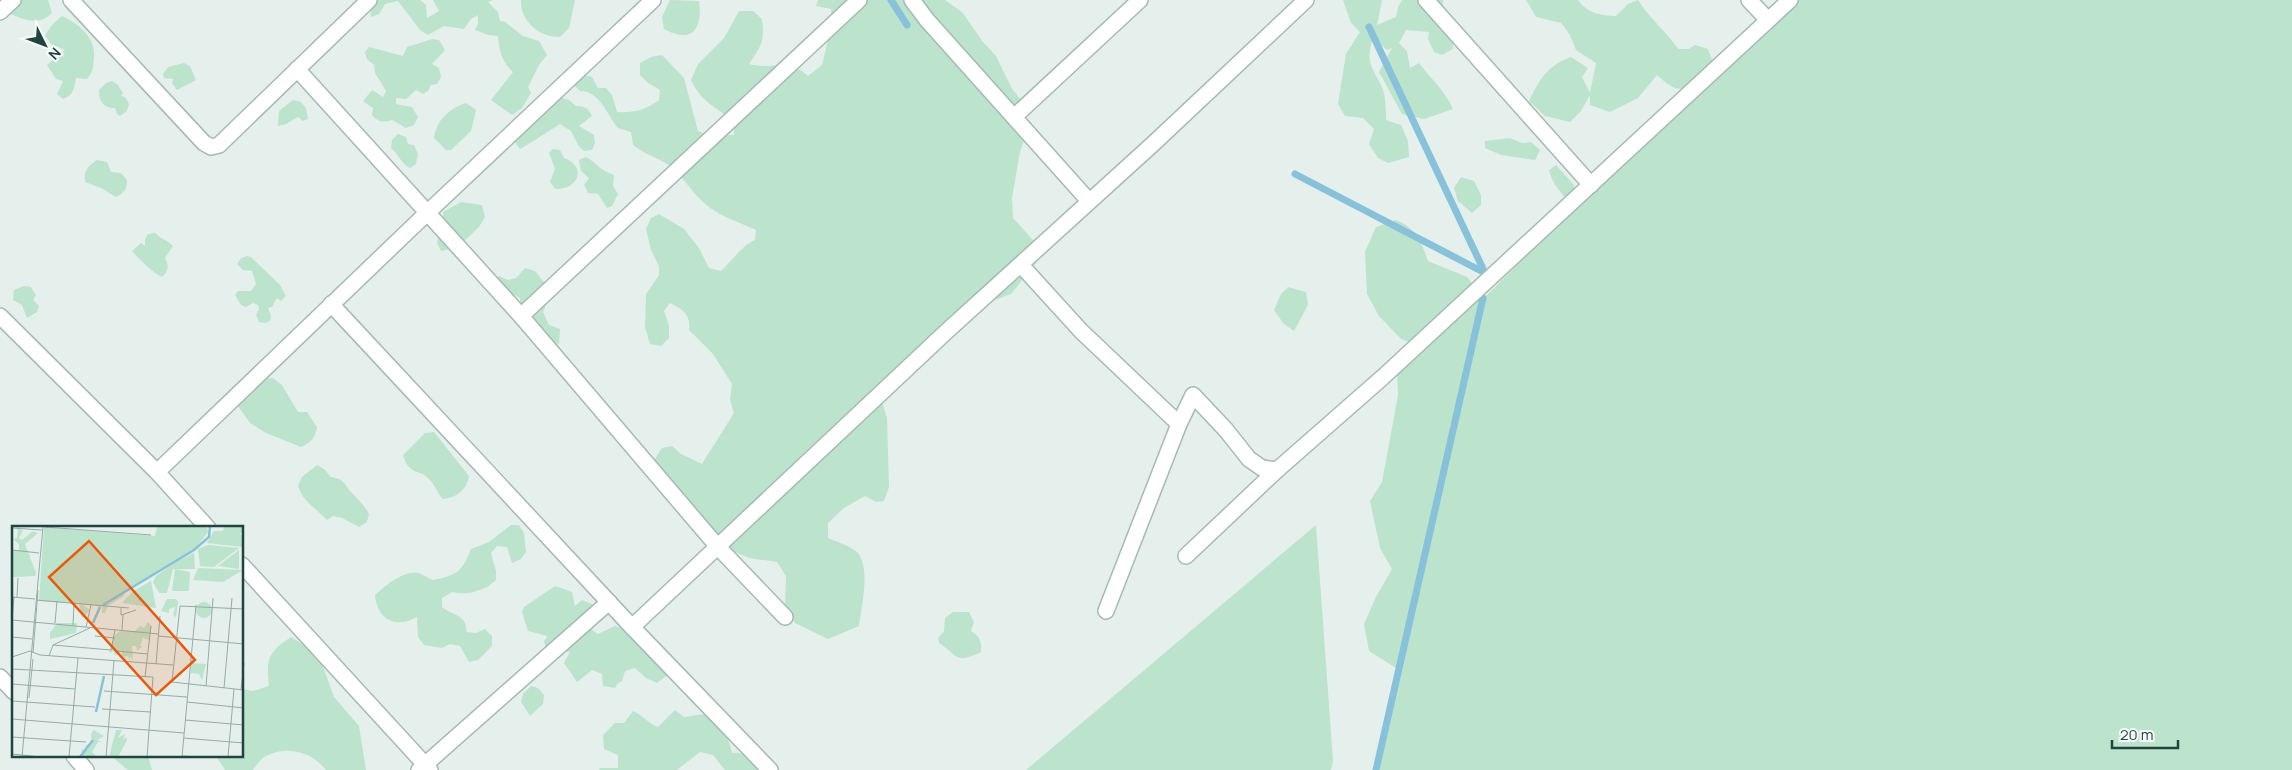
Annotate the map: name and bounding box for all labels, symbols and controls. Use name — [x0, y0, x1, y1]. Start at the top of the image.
north arrow — [20, 20, 70, 70]
text: N — [45, 44, 65, 64]
inset map — [12, 526, 244, 758]
scale bar — [2112, 718, 2178, 750]
text: 20 m — [2120, 724, 2153, 745]

